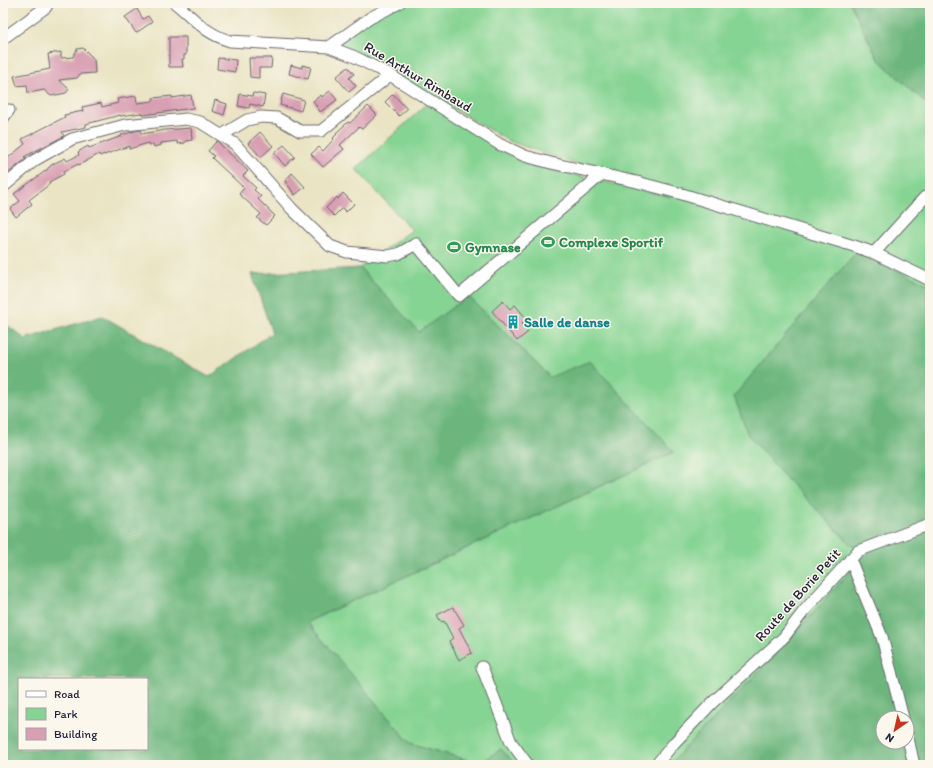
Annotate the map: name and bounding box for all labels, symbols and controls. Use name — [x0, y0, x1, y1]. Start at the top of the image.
street label: Rue Arthur Rimbaud — [361, 38, 475, 116]
sports icon: Complexe Sportif — [540, 234, 556, 250]
place label: Complexe Sportif — [559, 234, 664, 251]
sports icon: Gymnase — [446, 239, 462, 255]
place label: Gymnase — [465, 239, 521, 256]
building icon: Salle de danse — [505, 314, 521, 330]
place label: Salle de danse — [524, 314, 610, 331]
street label: Route de Borie Petit — [752, 545, 844, 645]
legend — [18, 678, 148, 750]
text: Road — [54, 687, 80, 701]
text: Park — [54, 707, 78, 721]
north arrow — [875, 710, 915, 750]
text: Building — [54, 727, 98, 741]
text: N — [883, 730, 896, 745]

